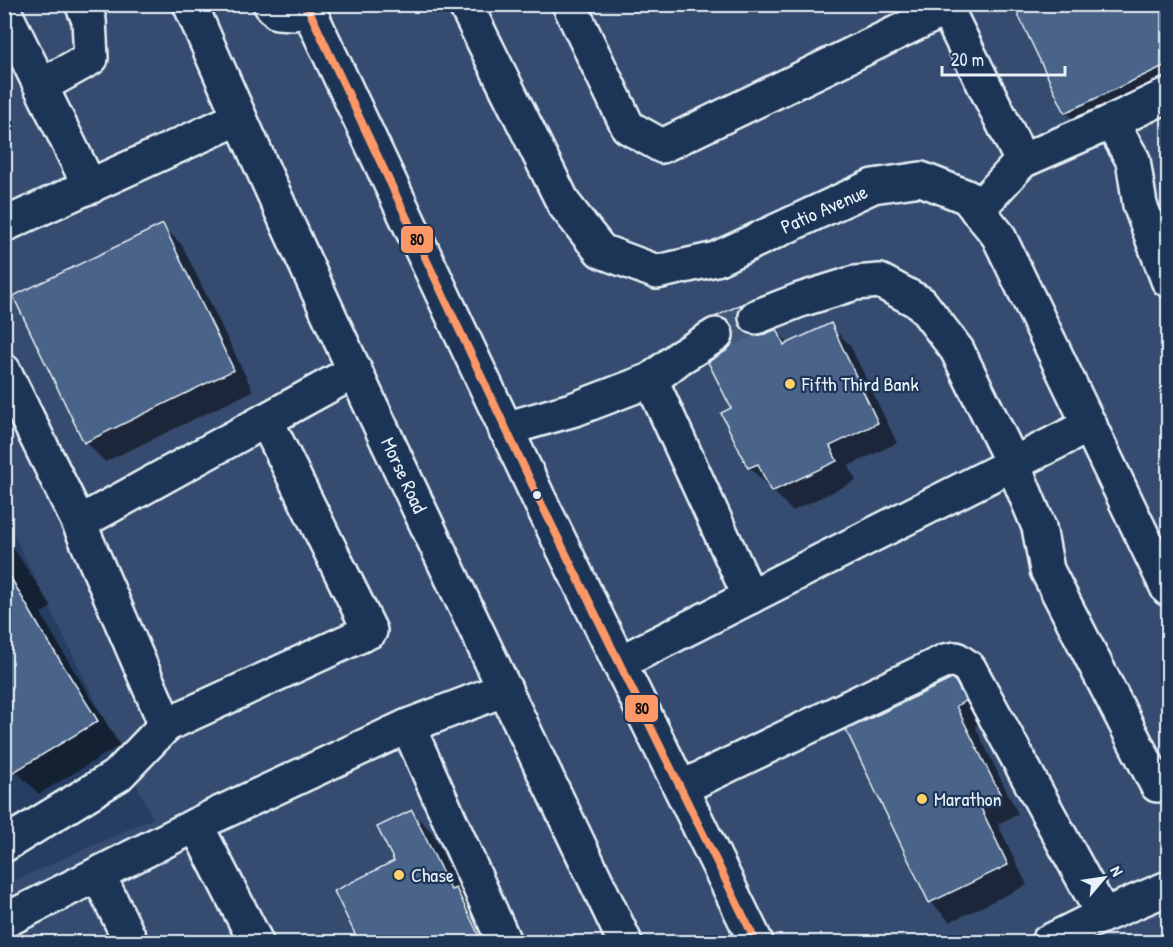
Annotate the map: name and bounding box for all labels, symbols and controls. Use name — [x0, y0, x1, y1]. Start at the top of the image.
scale bar — [942, 39, 1065, 77]
text: 20 m — [951, 47, 984, 72]
street label: Patio Avenue — [776, 177, 871, 240]
line badge: 80 — [400, 225, 434, 254]
text: 80 — [410, 228, 424, 250]
place label: Fifth Third Bank — [801, 370, 919, 397]
marker: Fifth Third Bank — [783, 377, 797, 391]
street label: Morse Road — [375, 433, 434, 517]
unlabelled marker — [531, 489, 543, 501]
line badge: 80 — [624, 694, 659, 723]
text: 80 — [635, 697, 649, 719]
place label: Marathon — [934, 785, 1002, 812]
marker: Marathon — [915, 792, 929, 806]
north arrow — [1074, 848, 1134, 908]
place label: Chase — [411, 861, 454, 888]
text: N — [1105, 862, 1129, 880]
marker: Chase — [392, 868, 406, 882]

